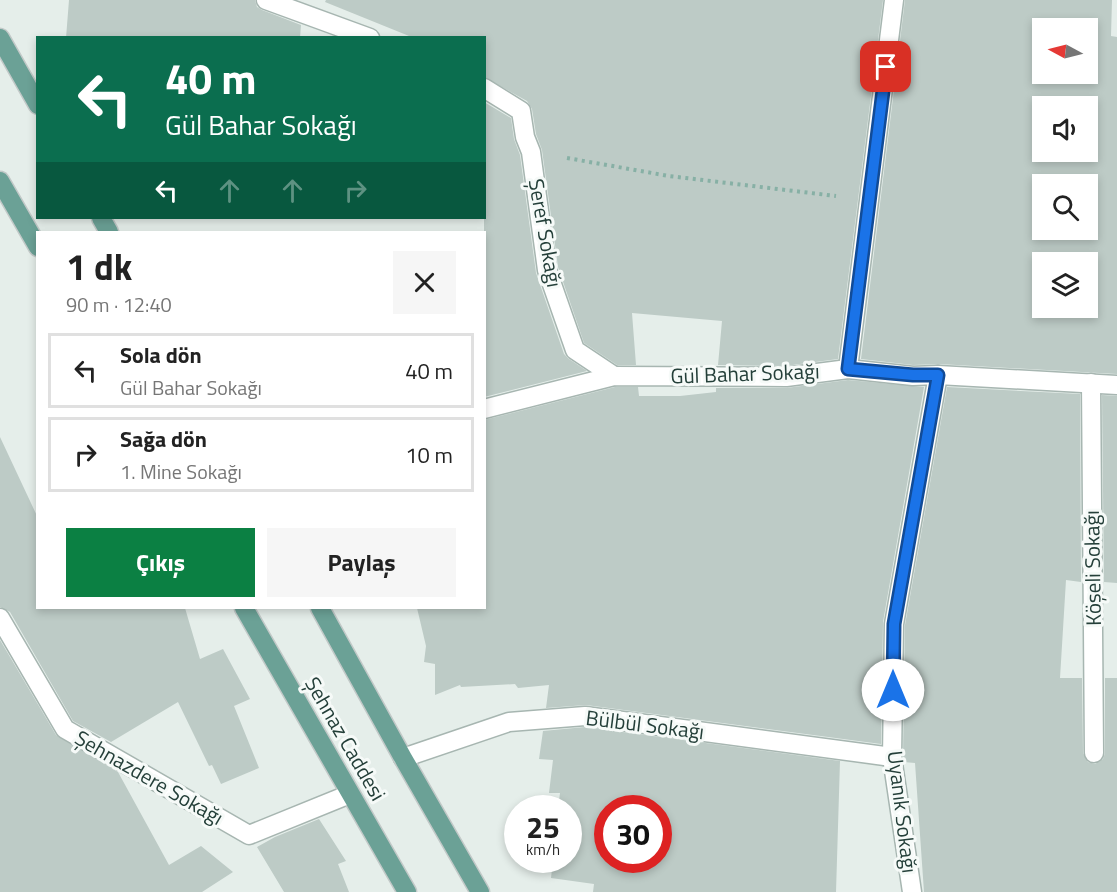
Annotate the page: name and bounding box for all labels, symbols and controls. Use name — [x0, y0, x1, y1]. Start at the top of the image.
north arrow — [1032, 18, 1098, 84]
map controls — [1032, 18, 1098, 318]
pin — [860, 41, 911, 92]
text: 40 m — [165, 46, 257, 110]
icon: arrive — [869, 50, 902, 83]
icon: left — [66, 60, 144, 138]
button: sound — [1032, 96, 1098, 162]
text: Gül Bahar Sokağı — [165, 104, 357, 145]
icon: left — [150, 174, 183, 207]
icon: ahead — [213, 174, 246, 207]
icon: ahead — [276, 174, 309, 207]
icon: right — [339, 174, 372, 207]
button: search — [1032, 174, 1098, 240]
street label: Şeref Sokağı — [521, 176, 571, 290]
text: 1 dk — [66, 239, 132, 294]
button: close — [393, 251, 456, 314]
button: layers — [1032, 252, 1098, 318]
text: 90 m · 12:40 — [66, 289, 172, 320]
text: Sola dön — [120, 338, 202, 372]
icon: left — [69, 354, 102, 387]
text: 40 m — [405, 354, 453, 388]
street label: Gül Bahar Sokağı — [670, 354, 820, 392]
text: Gül Bahar Sokağı — [120, 372, 262, 403]
text: Sağa dön — [120, 422, 207, 456]
icon: right — [69, 438, 102, 471]
text: 10 m — [405, 438, 453, 472]
text: 1. Mine Sokağı — [120, 456, 242, 487]
street label: Köşeli Sokağı — [1075, 510, 1109, 626]
button: Çıkış — [66, 528, 255, 597]
button: Paylaş — [267, 528, 456, 597]
position arrow — [861, 658, 925, 722]
street label: Şehnaz Caddesi — [297, 671, 394, 806]
street label: Bülbül Sokağı — [584, 701, 706, 747]
street label: Şehnazdere Sokağı — [69, 722, 230, 833]
street label: Uyanık Sokağı — [880, 749, 926, 875]
speed limit sign: 30 — [594, 795, 672, 873]
text: 25 — [526, 804, 560, 850]
text: km/h — [526, 838, 560, 861]

